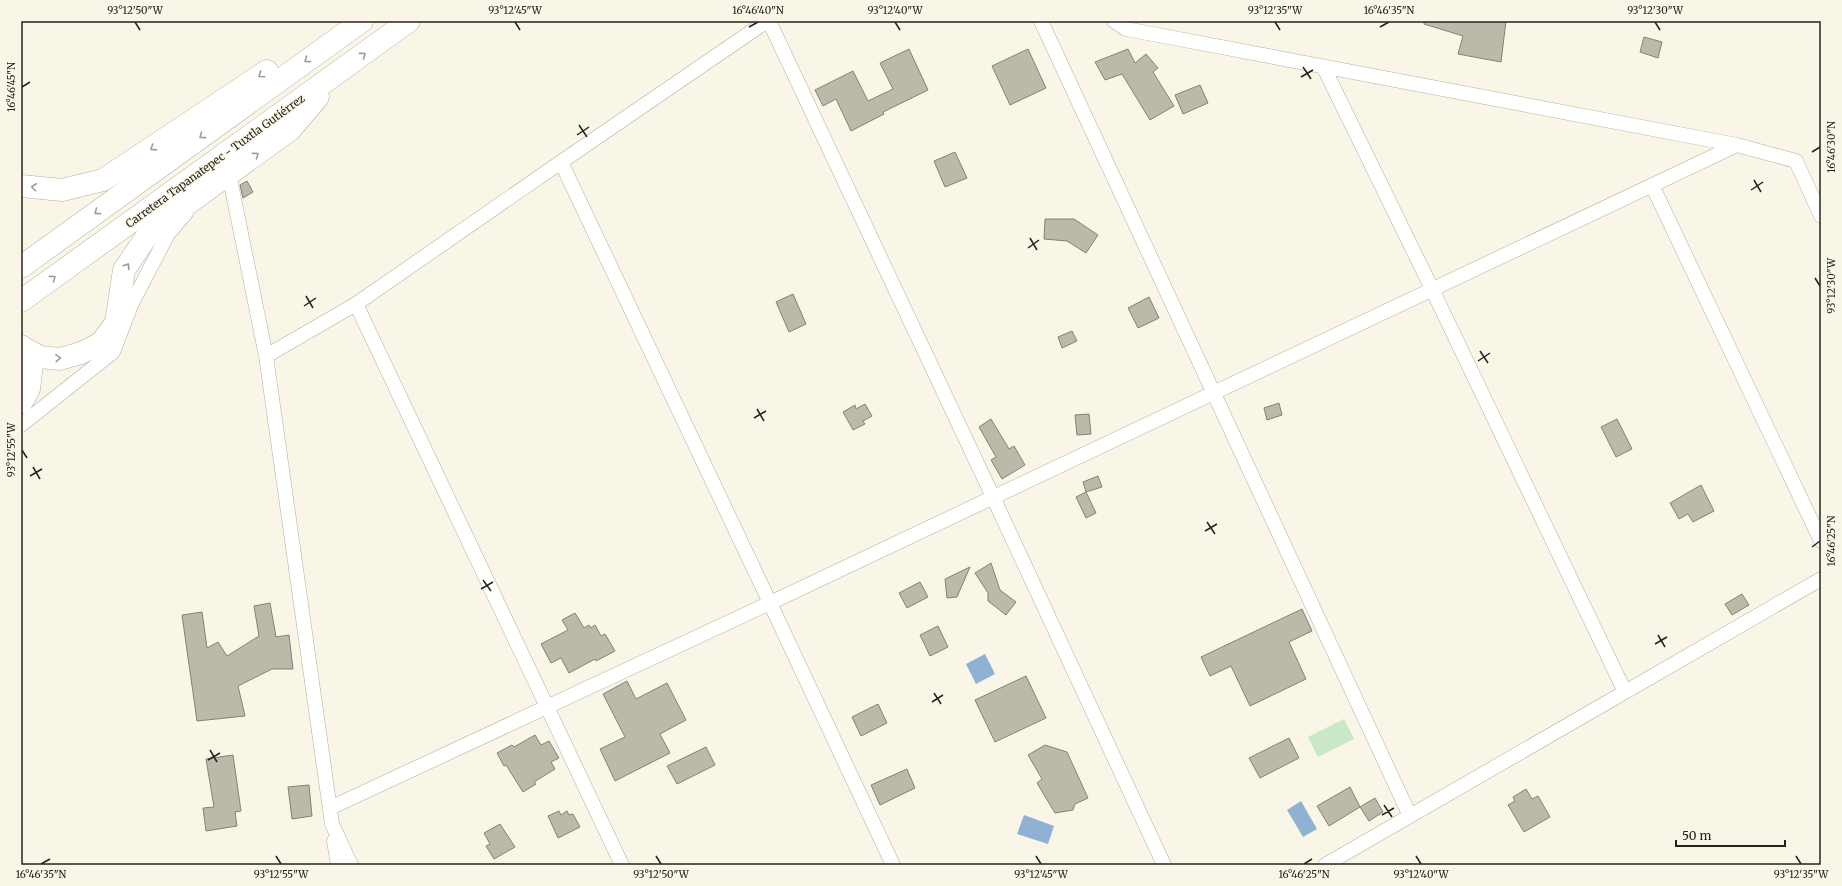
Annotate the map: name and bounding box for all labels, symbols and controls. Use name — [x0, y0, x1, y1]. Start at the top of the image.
text: 93°12'50"W — [107, 4, 164, 17]
text: 93°12'45"W — [488, 4, 543, 17]
text: 16°46'40"N — [732, 4, 784, 17]
text: 93°12'40"W — [867, 4, 924, 17]
text: 93°12'35"W — [1248, 4, 1303, 17]
text: 16°46'35"N — [1364, 4, 1415, 17]
text: 93°12'30"W — [1627, 4, 1684, 17]
one-way arrow — [358, 53, 365, 60]
one-way arrow — [305, 55, 312, 62]
text: 16°46'45"N — [5, 62, 18, 112]
one-way arrow — [258, 70, 265, 78]
street label: Carretera Tapanatepec - Tuxtla Gutiérrez — [123, 91, 307, 231]
text: 16°46'30"N — [1825, 121, 1838, 173]
one-way arrow — [199, 131, 206, 139]
one-way arrow — [150, 143, 157, 151]
one-way arrow — [252, 152, 259, 160]
one-way arrow — [31, 183, 37, 192]
one-way arrow — [94, 207, 101, 214]
text: 93°12'30"W — [1825, 257, 1838, 314]
one-way arrow — [123, 263, 130, 270]
one-way arrow — [48, 276, 55, 283]
one-way arrow — [55, 354, 61, 362]
text: 93°12'55"W — [5, 422, 18, 477]
text: 16°46'25"N — [1825, 515, 1838, 567]
scale bar — [1676, 822, 1785, 848]
text: 50 m — [1682, 828, 1711, 843]
text: 16°46'35"N — [16, 868, 67, 881]
text: 93°12'55"W — [254, 868, 309, 881]
text: 93°12'50"W — [633, 868, 690, 881]
text: 93°12'45"W — [1014, 868, 1069, 881]
text: 16°46'25"N — [1278, 868, 1330, 881]
text: 93°12'40"W — [1393, 868, 1450, 881]
text: 93°12'35"W — [1774, 868, 1829, 881]

